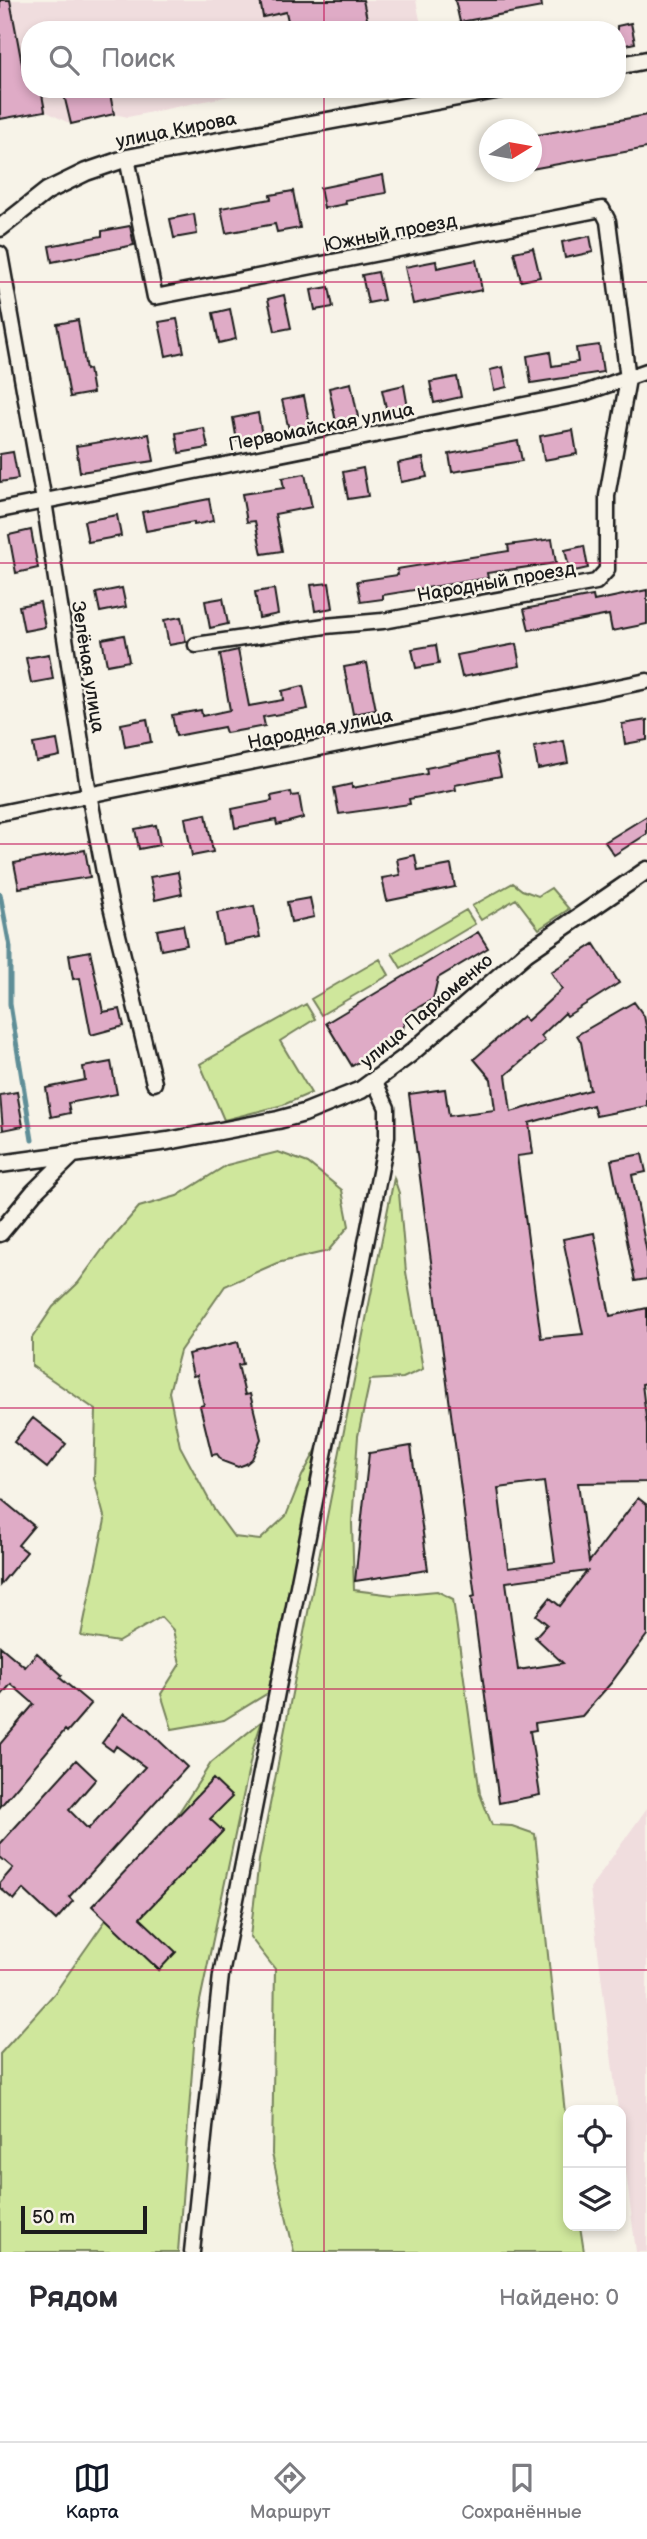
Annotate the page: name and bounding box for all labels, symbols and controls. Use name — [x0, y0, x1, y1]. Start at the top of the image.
search box — [21, 21, 626, 98]
icon: search — [45, 41, 83, 79]
text: Поиск — [101, 44, 175, 75]
street label: улица Кирова — [114, 108, 239, 153]
north arrow — [479, 119, 542, 182]
street label: Южный проезд — [322, 209, 459, 258]
street label: Первомайская улица — [227, 398, 416, 457]
street label: Народный проезд — [415, 557, 578, 608]
street label: Зелёная улица — [66, 600, 109, 735]
street label: Народная улица — [246, 704, 395, 755]
street label: улица Пархоменко — [356, 949, 498, 1073]
map controls — [563, 2105, 626, 2231]
button: locate — [563, 2105, 626, 2168]
button: layers — [563, 2168, 626, 2231]
scale bar — [21, 2203, 147, 2235]
text: 50 m — [32, 2206, 75, 2229]
text: Рядом — [28, 2280, 118, 2316]
text: Найдено: 0 — [499, 2284, 619, 2312]
tab: Карта — [65, 2459, 119, 2524]
tab: Маршрут — [250, 2459, 331, 2524]
tab: Сохранённые — [462, 2459, 582, 2524]

